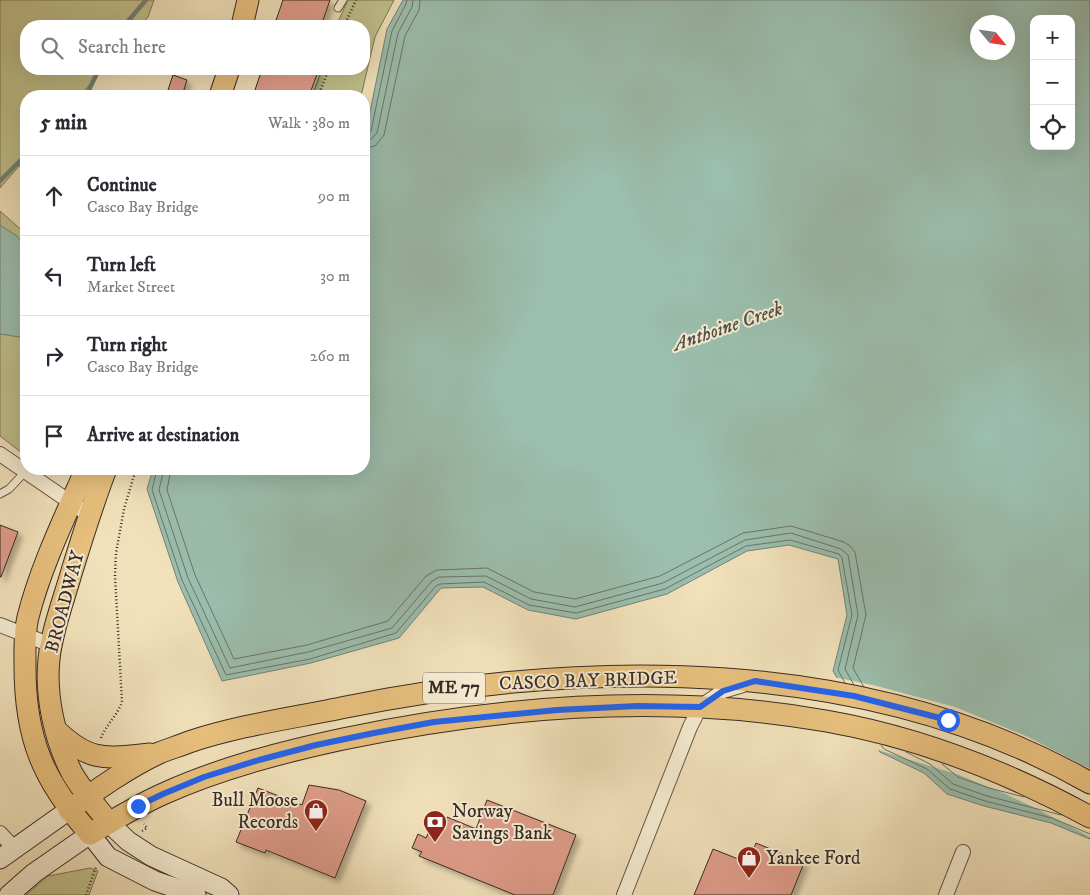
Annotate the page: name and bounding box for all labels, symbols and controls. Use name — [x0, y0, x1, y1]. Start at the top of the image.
north arrow — [970, 15, 1015, 60]
map controls — [1030, 15, 1075, 150]
button: + — [1030, 15, 1075, 60]
search box — [20, 20, 370, 75]
icon: search — [38, 34, 66, 62]
text: Search here — [78, 36, 166, 59]
button: − — [1030, 60, 1075, 105]
button: locate — [1030, 105, 1075, 150]
text: 5 min — [40, 110, 87, 136]
text: Walk · 380 m — [268, 113, 350, 133]
text: Continue — [87, 174, 157, 197]
icon: ahead — [40, 182, 68, 210]
text: 90 m — [318, 186, 350, 206]
text: Casco Bay Bridge — [87, 197, 198, 217]
text: Turn left — [87, 254, 156, 277]
icon: left — [40, 262, 68, 290]
text: 30 m — [320, 266, 350, 286]
text: Market Street — [87, 277, 175, 297]
water label: Anthoine Creek — [668, 296, 787, 358]
text: Turn right — [87, 334, 167, 357]
icon: right — [40, 342, 68, 370]
text: 260 m — [310, 346, 350, 366]
text: Casco Bay Bridge — [87, 357, 198, 377]
icon: arrive — [40, 422, 68, 450]
text: Arrive at destination — [87, 424, 239, 447]
street label: BROADWAY — [40, 548, 90, 655]
street label: CASCO BAY BRIDGE — [499, 666, 677, 696]
road number: ME 77 — [423, 672, 485, 704]
route start — [937, 709, 960, 732]
place label: Bull Moose Records — [212, 789, 298, 834]
route end — [127, 795, 150, 818]
shop icon: Bull Moose Records — [303, 798, 329, 832]
place label: Norway Savings Bank — [452, 800, 553, 845]
bank icon: Norway Savings Bank — [422, 809, 448, 843]
shop icon: Yankee Ford — [736, 845, 762, 879]
place label: Yankee Ford — [766, 847, 861, 870]

